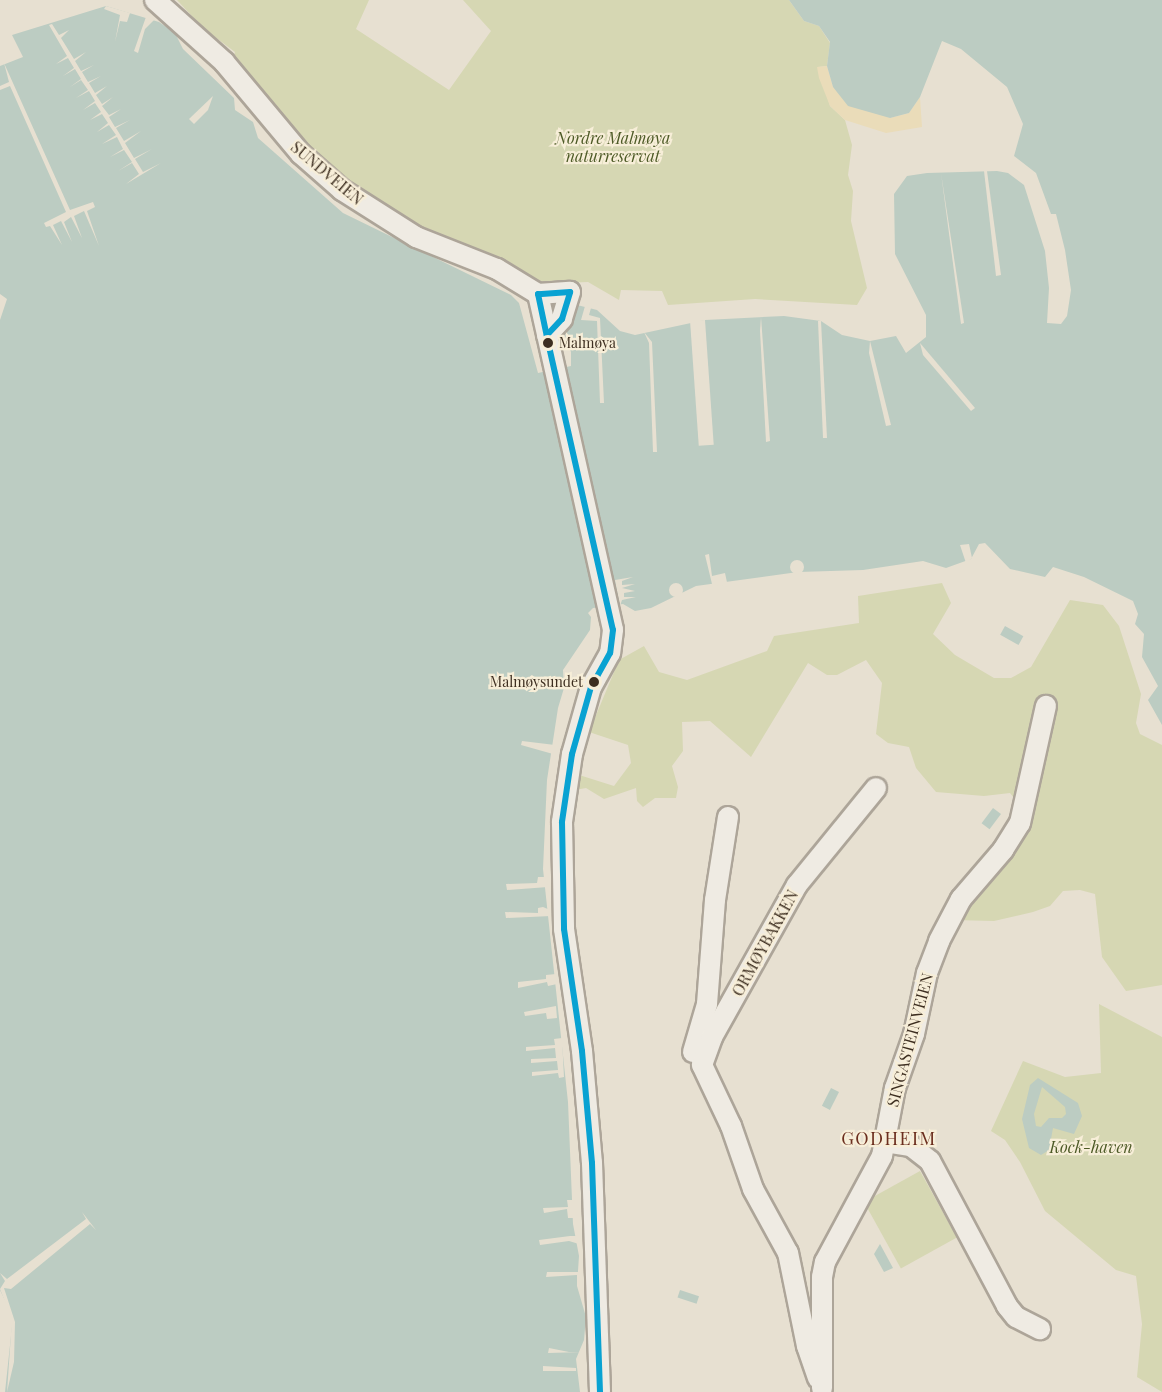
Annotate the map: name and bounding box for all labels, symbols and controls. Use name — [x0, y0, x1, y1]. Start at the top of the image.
park label: Nordre Malmøya naturreservat — [556, 128, 670, 166]
street label: SUNDVEIEN — [287, 137, 367, 209]
place label: Malmøya — [559, 335, 616, 351]
marker: Malmøya — [542, 337, 554, 349]
place label: Malmøysundet — [490, 674, 583, 690]
marker: Malmøysundet — [588, 676, 600, 688]
street label: ORMØYBAKKEN — [728, 886, 802, 1000]
street label: SINGASTEINVEIEN — [883, 971, 937, 1109]
district label: GODHEIM — [841, 1127, 937, 1149]
park label: Kock-haven — [1049, 1137, 1133, 1157]

